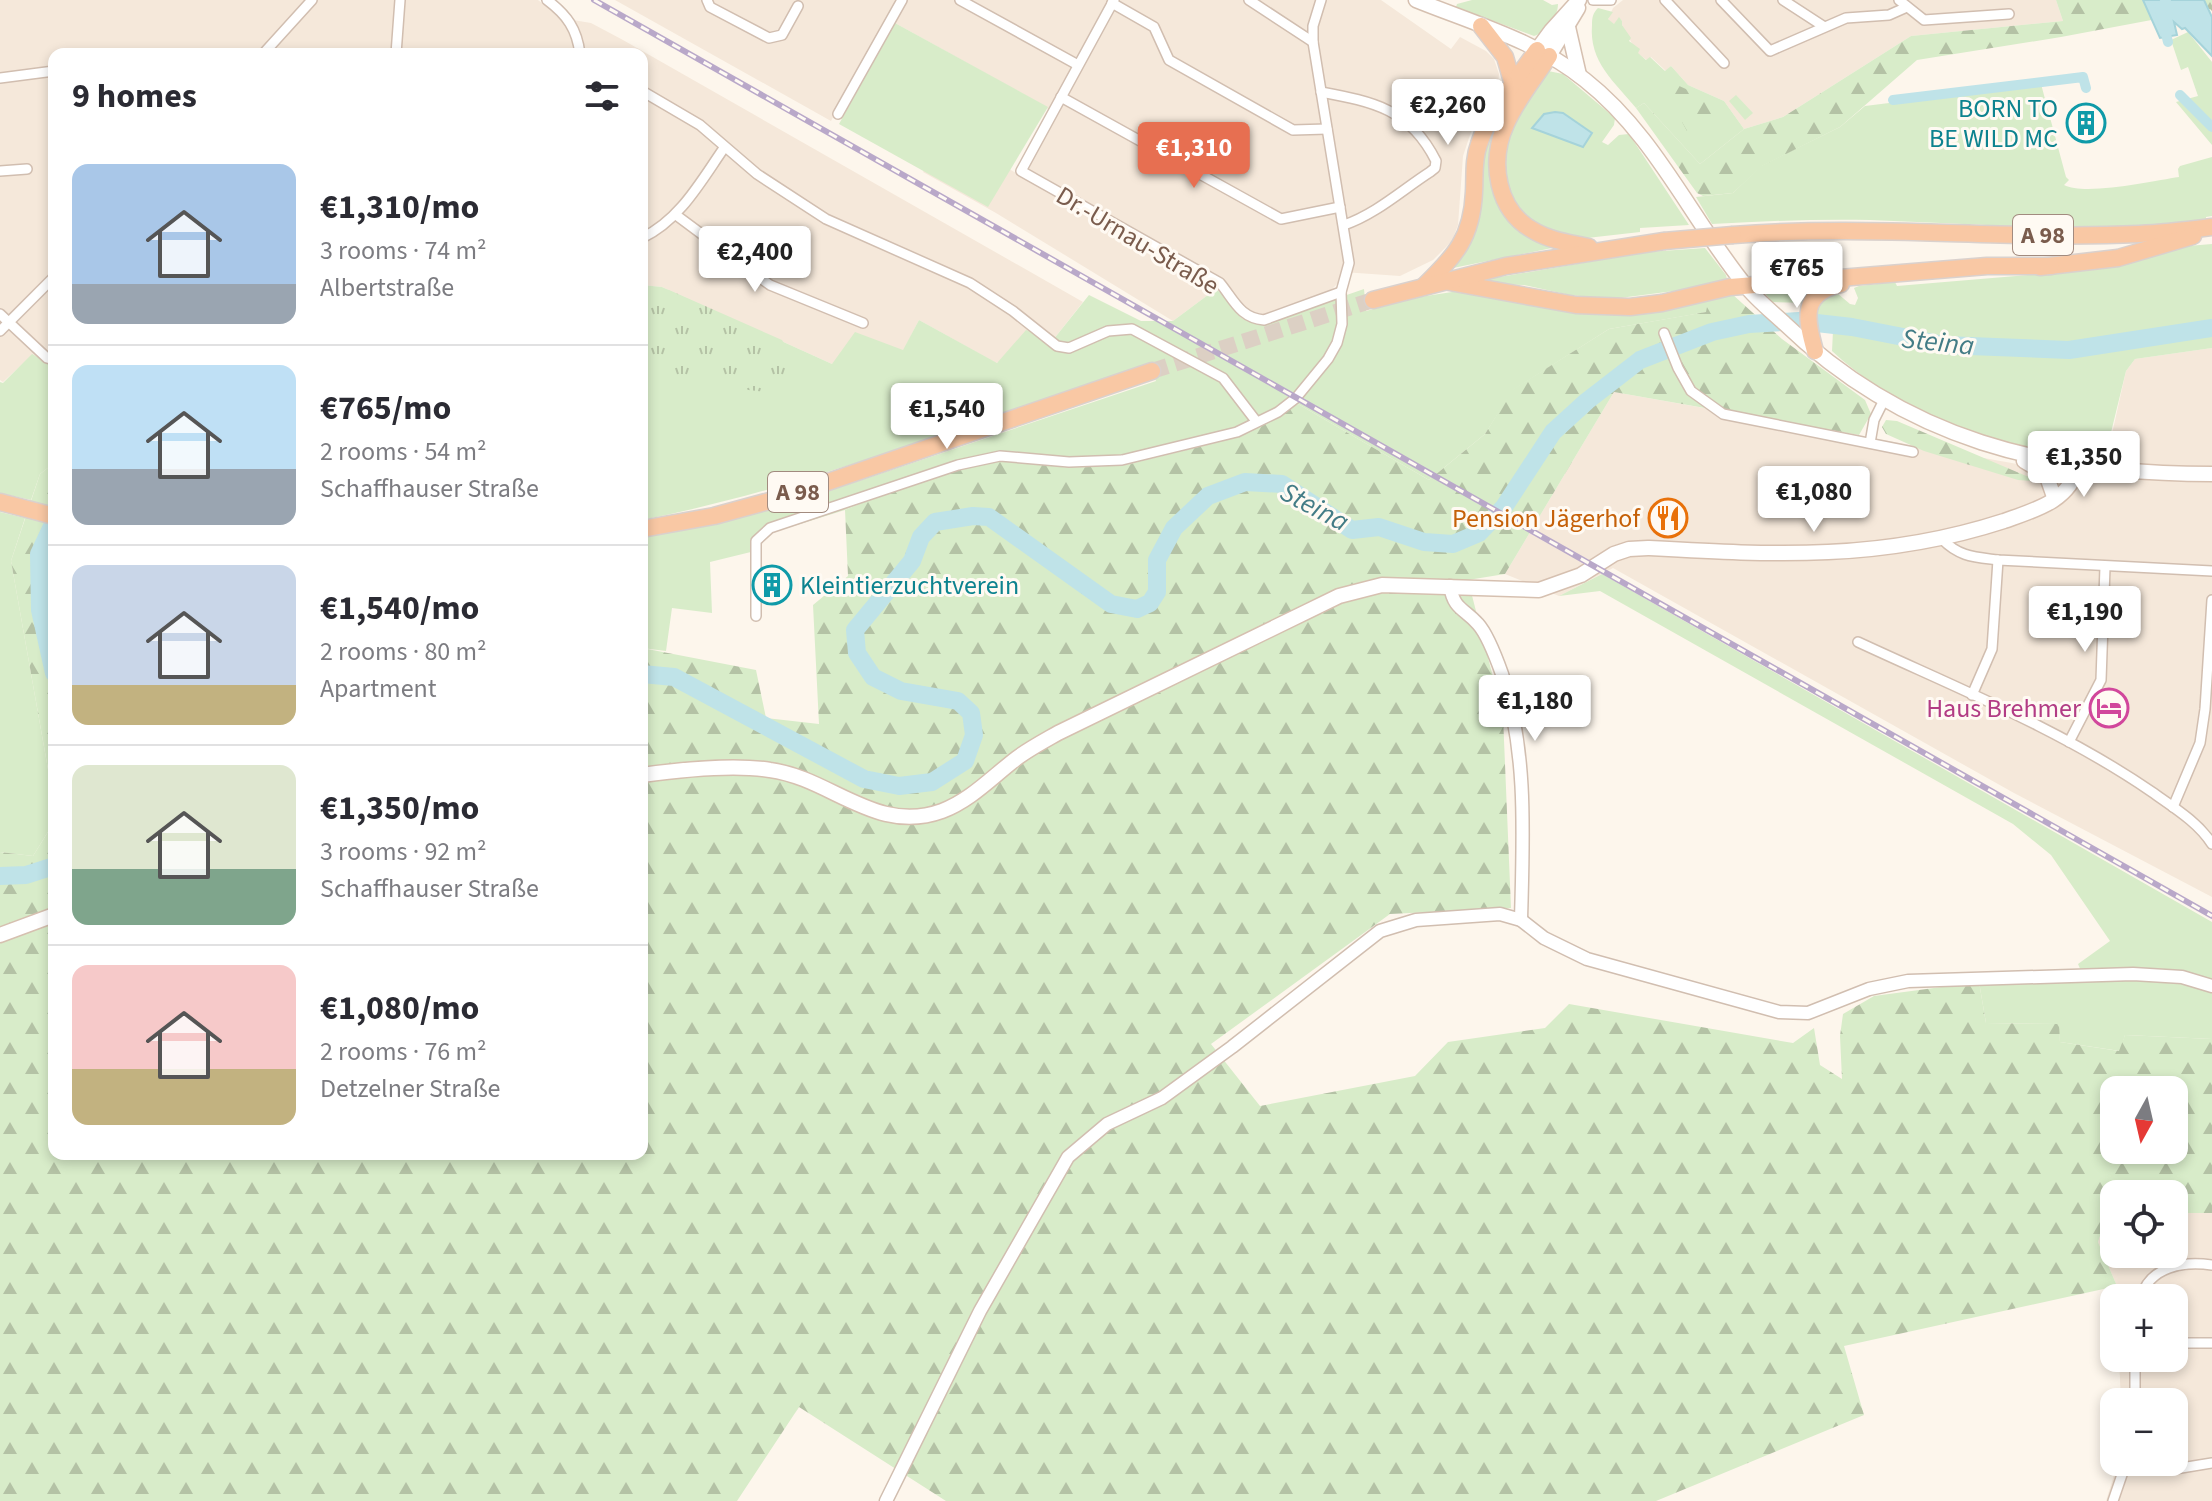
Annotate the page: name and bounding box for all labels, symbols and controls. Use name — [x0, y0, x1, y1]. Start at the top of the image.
text: 9 homes — [72, 72, 197, 121]
icon: filters — [580, 74, 624, 118]
pin: €2,260 — [1383, 79, 1513, 147]
text: €2,260 — [1410, 86, 1486, 123]
place label: BORN TO BE WILD MC — [1929, 90, 2058, 157]
building icon: BORN TO BE WILD MC — [2065, 102, 2107, 144]
pin: €1,310 — [1129, 122, 1259, 190]
text: €1,310 — [1156, 129, 1232, 166]
street label: Dr.-Urnau-Straße — [1049, 177, 1226, 304]
text: €1,310/mo — [320, 183, 480, 232]
icon: home — [136, 196, 232, 292]
road number: A 98 — [2013, 215, 2073, 255]
pin: €2,400 — [690, 226, 820, 294]
text: 3 rooms · 74 m² — [320, 232, 487, 269]
text: €2,400 — [717, 233, 793, 270]
pin: €765 — [1750, 242, 1844, 310]
text: €765 — [1770, 249, 1824, 286]
text: Albertstraße — [320, 269, 454, 306]
water label: Steina — [1900, 318, 1976, 366]
pin: €1,540 — [882, 383, 1012, 451]
text: €765/mo — [320, 384, 451, 433]
text: €1,540 — [909, 390, 985, 427]
icon: home — [136, 397, 232, 493]
pin: €1,350 — [2019, 431, 2149, 499]
text: 2 rooms · 54 m² — [320, 433, 487, 470]
text: €1,350 — [2046, 438, 2122, 475]
pin: €1,080 — [1749, 466, 1879, 534]
text: Schaffhauser Straße — [320, 470, 539, 507]
road number: A 98 — [768, 472, 828, 512]
water label: Steina — [1273, 472, 1356, 542]
text: €1,080 — [1776, 473, 1852, 510]
restaurant icon: Pension Jägerhof — [1647, 497, 1689, 539]
place label: Pension Jägerhof — [1452, 500, 1641, 537]
building icon: Kleintierzuchtverein — [751, 564, 793, 606]
place label: Kleintierzuchtverein — [800, 567, 1019, 604]
text: €1,540/mo — [320, 584, 480, 633]
pin: €1,190 — [2020, 586, 2150, 654]
text: €1,190 — [2047, 593, 2123, 630]
icon: home — [136, 597, 232, 693]
text: 2 rooms · 80 m² — [320, 633, 487, 670]
text: Apartment — [320, 670, 437, 707]
pin: €1,180 — [1470, 675, 1600, 743]
text: €1,180 — [1497, 682, 1573, 719]
hotel icon: Haus Brehmer — [2088, 687, 2130, 729]
place label: Haus Brehmer — [1926, 690, 2082, 727]
text: €1,350/mo — [320, 784, 480, 833]
icon: home — [136, 797, 232, 893]
text: 3 rooms · 92 m² — [320, 833, 487, 870]
text: Schaffhauser Straße — [320, 870, 539, 907]
text: €1,080/mo — [320, 984, 480, 1033]
icon: home — [136, 997, 232, 1093]
text: 2 rooms · 76 m² — [320, 1033, 487, 1070]
text: Detzelner Straße — [320, 1070, 501, 1107]
north arrow — [2100, 1076, 2188, 1164]
map controls — [2100, 1076, 2188, 1476]
button: locate — [2100, 1180, 2188, 1268]
button: + — [2100, 1284, 2188, 1372]
button: − — [2100, 1388, 2188, 1476]

